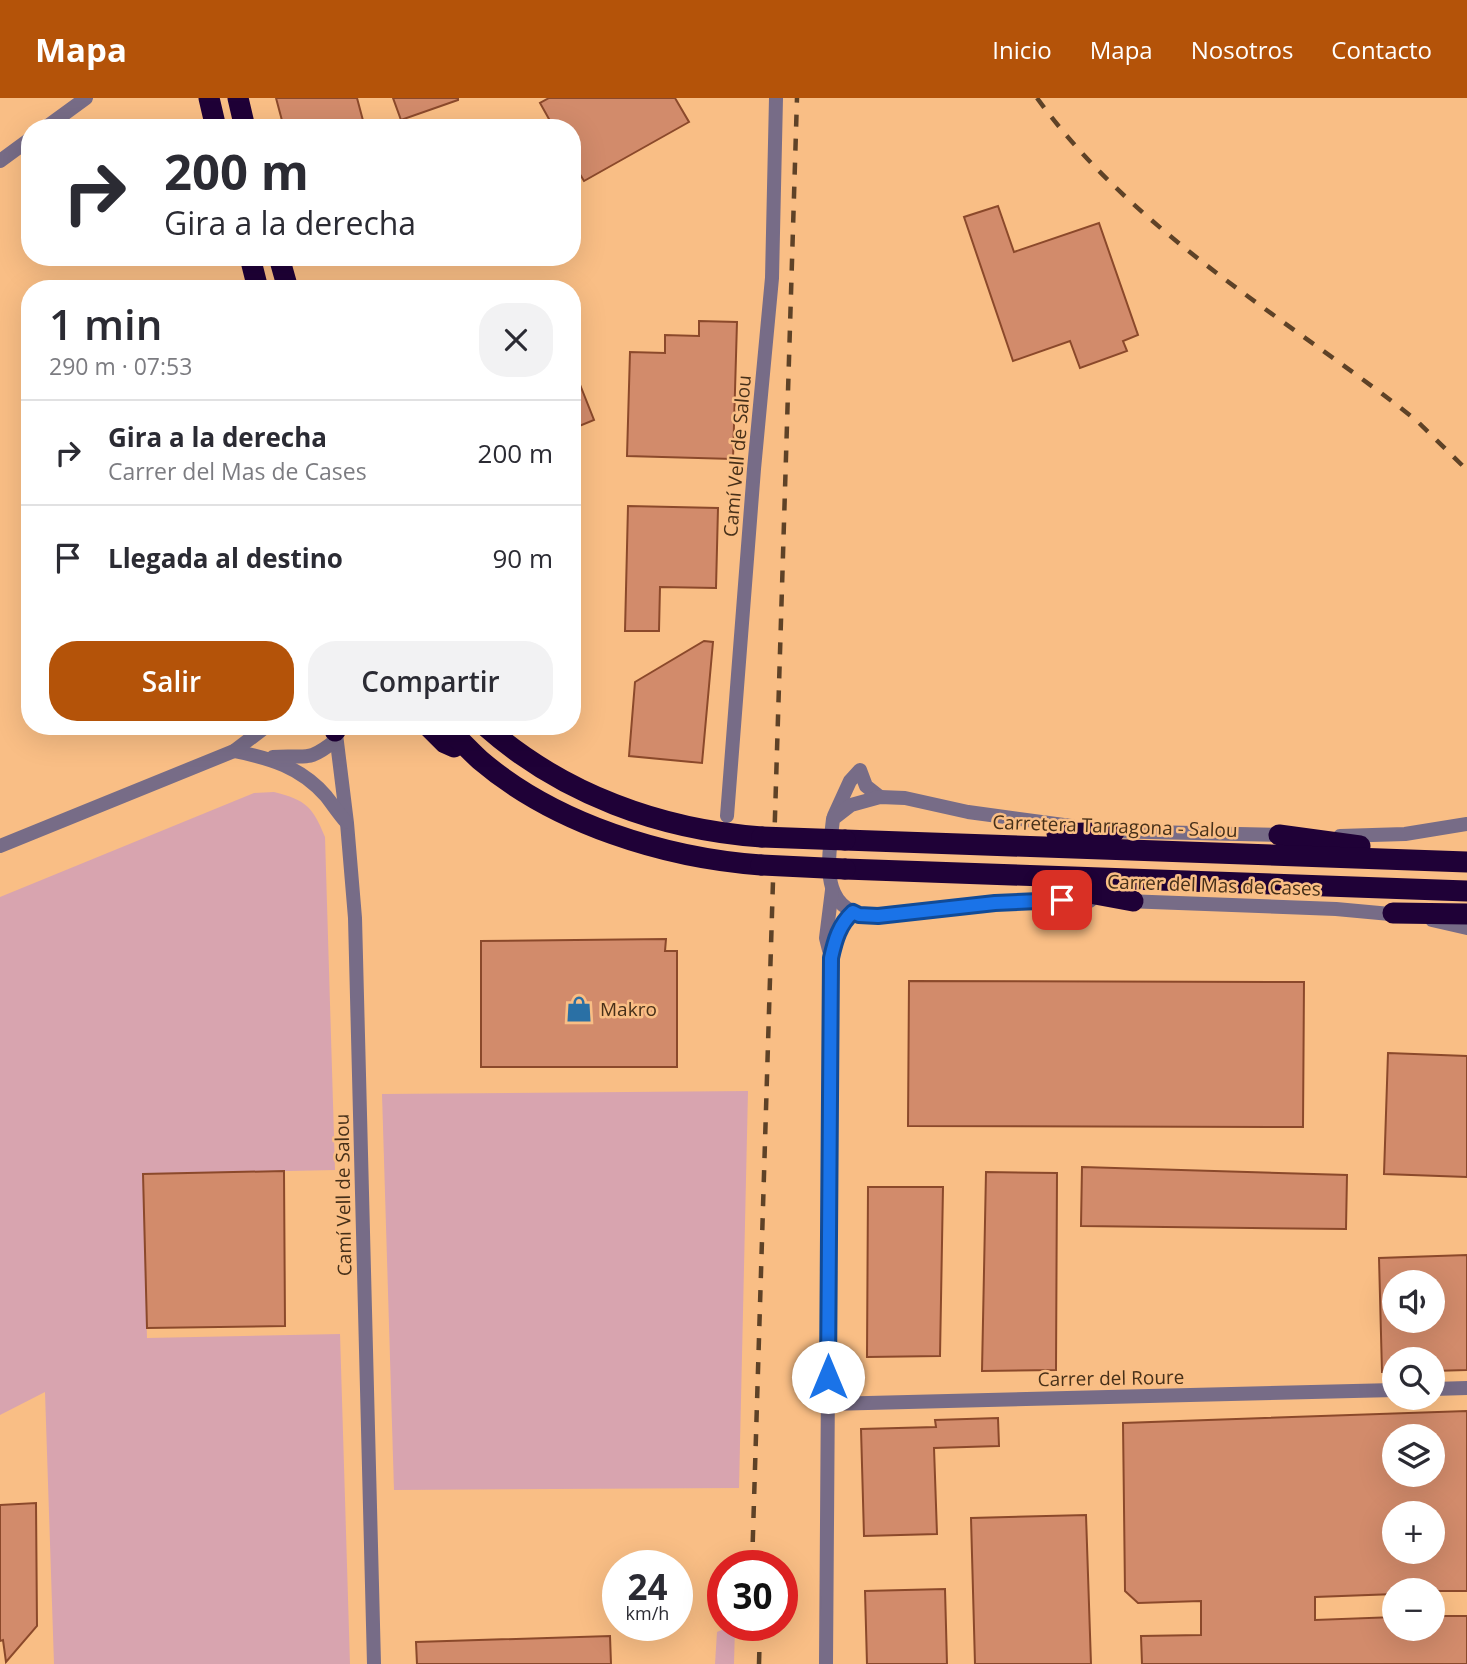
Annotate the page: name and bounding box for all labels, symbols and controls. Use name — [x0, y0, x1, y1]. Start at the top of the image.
text: Mapa — [35, 27, 127, 72]
text: Inicio — [992, 33, 1052, 66]
text: Mapa — [1090, 33, 1153, 66]
text: Nosotros — [1191, 33, 1293, 66]
text: Contacto — [1331, 33, 1432, 66]
text: 200 m — [164, 138, 309, 204]
icon: right — [49, 147, 140, 238]
text: Gira a la derecha — [164, 201, 416, 244]
text: 1 min — [49, 295, 162, 352]
button: close — [479, 303, 553, 377]
text: 290 m · 07:53 — [49, 350, 192, 382]
street label: Camí Vell de Salou — [717, 374, 757, 538]
text: Gira a la derecha — [108, 419, 327, 455]
icon: right — [49, 434, 87, 472]
text: 200 m — [478, 435, 553, 471]
text: Carrer del Mas de Cases — [108, 455, 367, 487]
icon: arrive — [49, 539, 87, 577]
text: Llegada al destino — [108, 540, 343, 576]
text: 90 m — [492, 540, 553, 576]
button: Salir — [49, 641, 294, 721]
button: Compartir — [308, 641, 553, 721]
street label: Carretera Tarragona - Salou — [992, 809, 1238, 843]
street label: Carrer del Mas de Cases — [1107, 868, 1321, 902]
pin — [1032, 870, 1092, 930]
icon: arrive — [1043, 881, 1081, 919]
shop icon: Makro — [564, 994, 594, 1024]
place label: Makro — [600, 996, 657, 1022]
street label: Camí Vell de Salou — [329, 1114, 357, 1276]
map controls — [1382, 1270, 1445, 1641]
button: sound — [1382, 1270, 1445, 1333]
position arrow — [791, 1340, 865, 1414]
button: search — [1382, 1347, 1445, 1410]
street label: Carrer del Roure — [1037, 1364, 1185, 1392]
button: layers — [1382, 1424, 1445, 1487]
button: + — [1382, 1501, 1445, 1564]
speed limit sign: 30 — [707, 1550, 798, 1641]
text: 24 — [627, 1563, 668, 1610]
button: − — [1382, 1578, 1445, 1641]
text: km/h — [626, 1601, 669, 1625]

